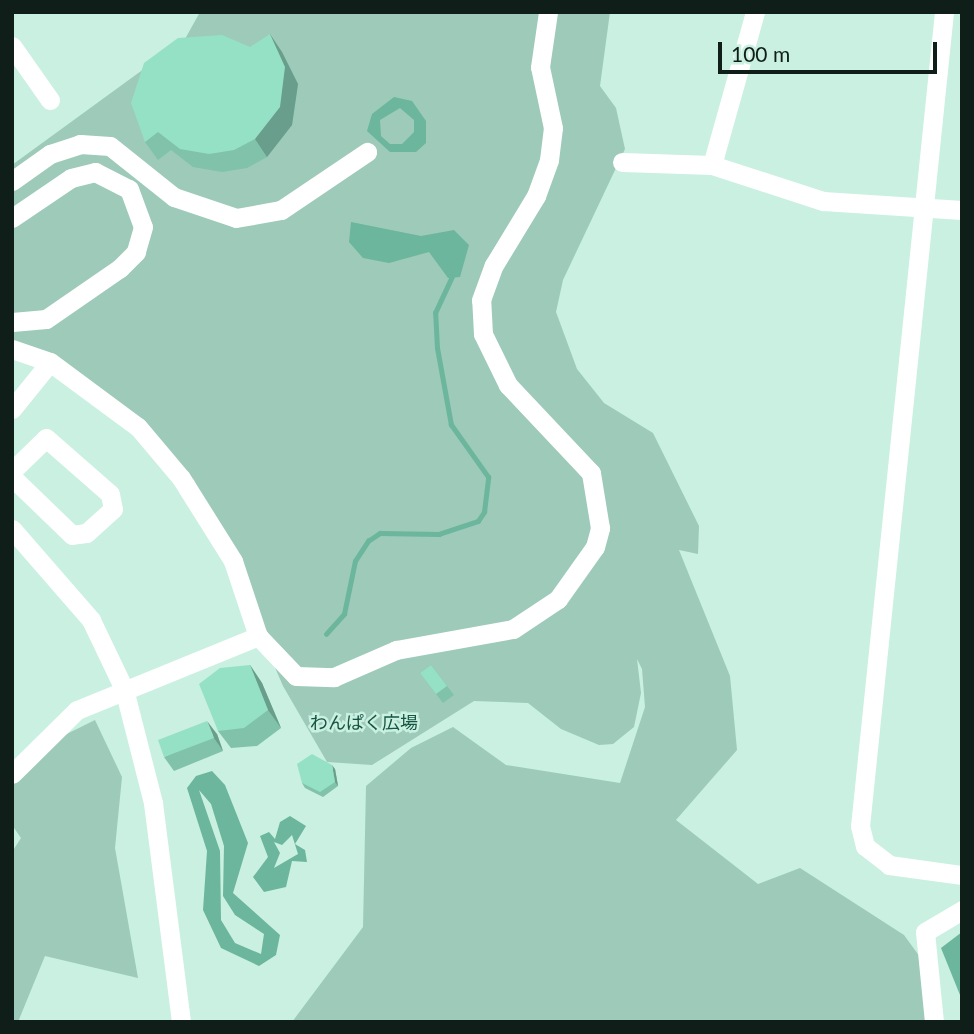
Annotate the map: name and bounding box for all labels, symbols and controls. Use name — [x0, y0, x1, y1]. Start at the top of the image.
scale bar — [722, 28, 941, 72]
text: 100 m — [731, 41, 790, 66]
park label: わんぱく広場 — [310, 711, 418, 733]

